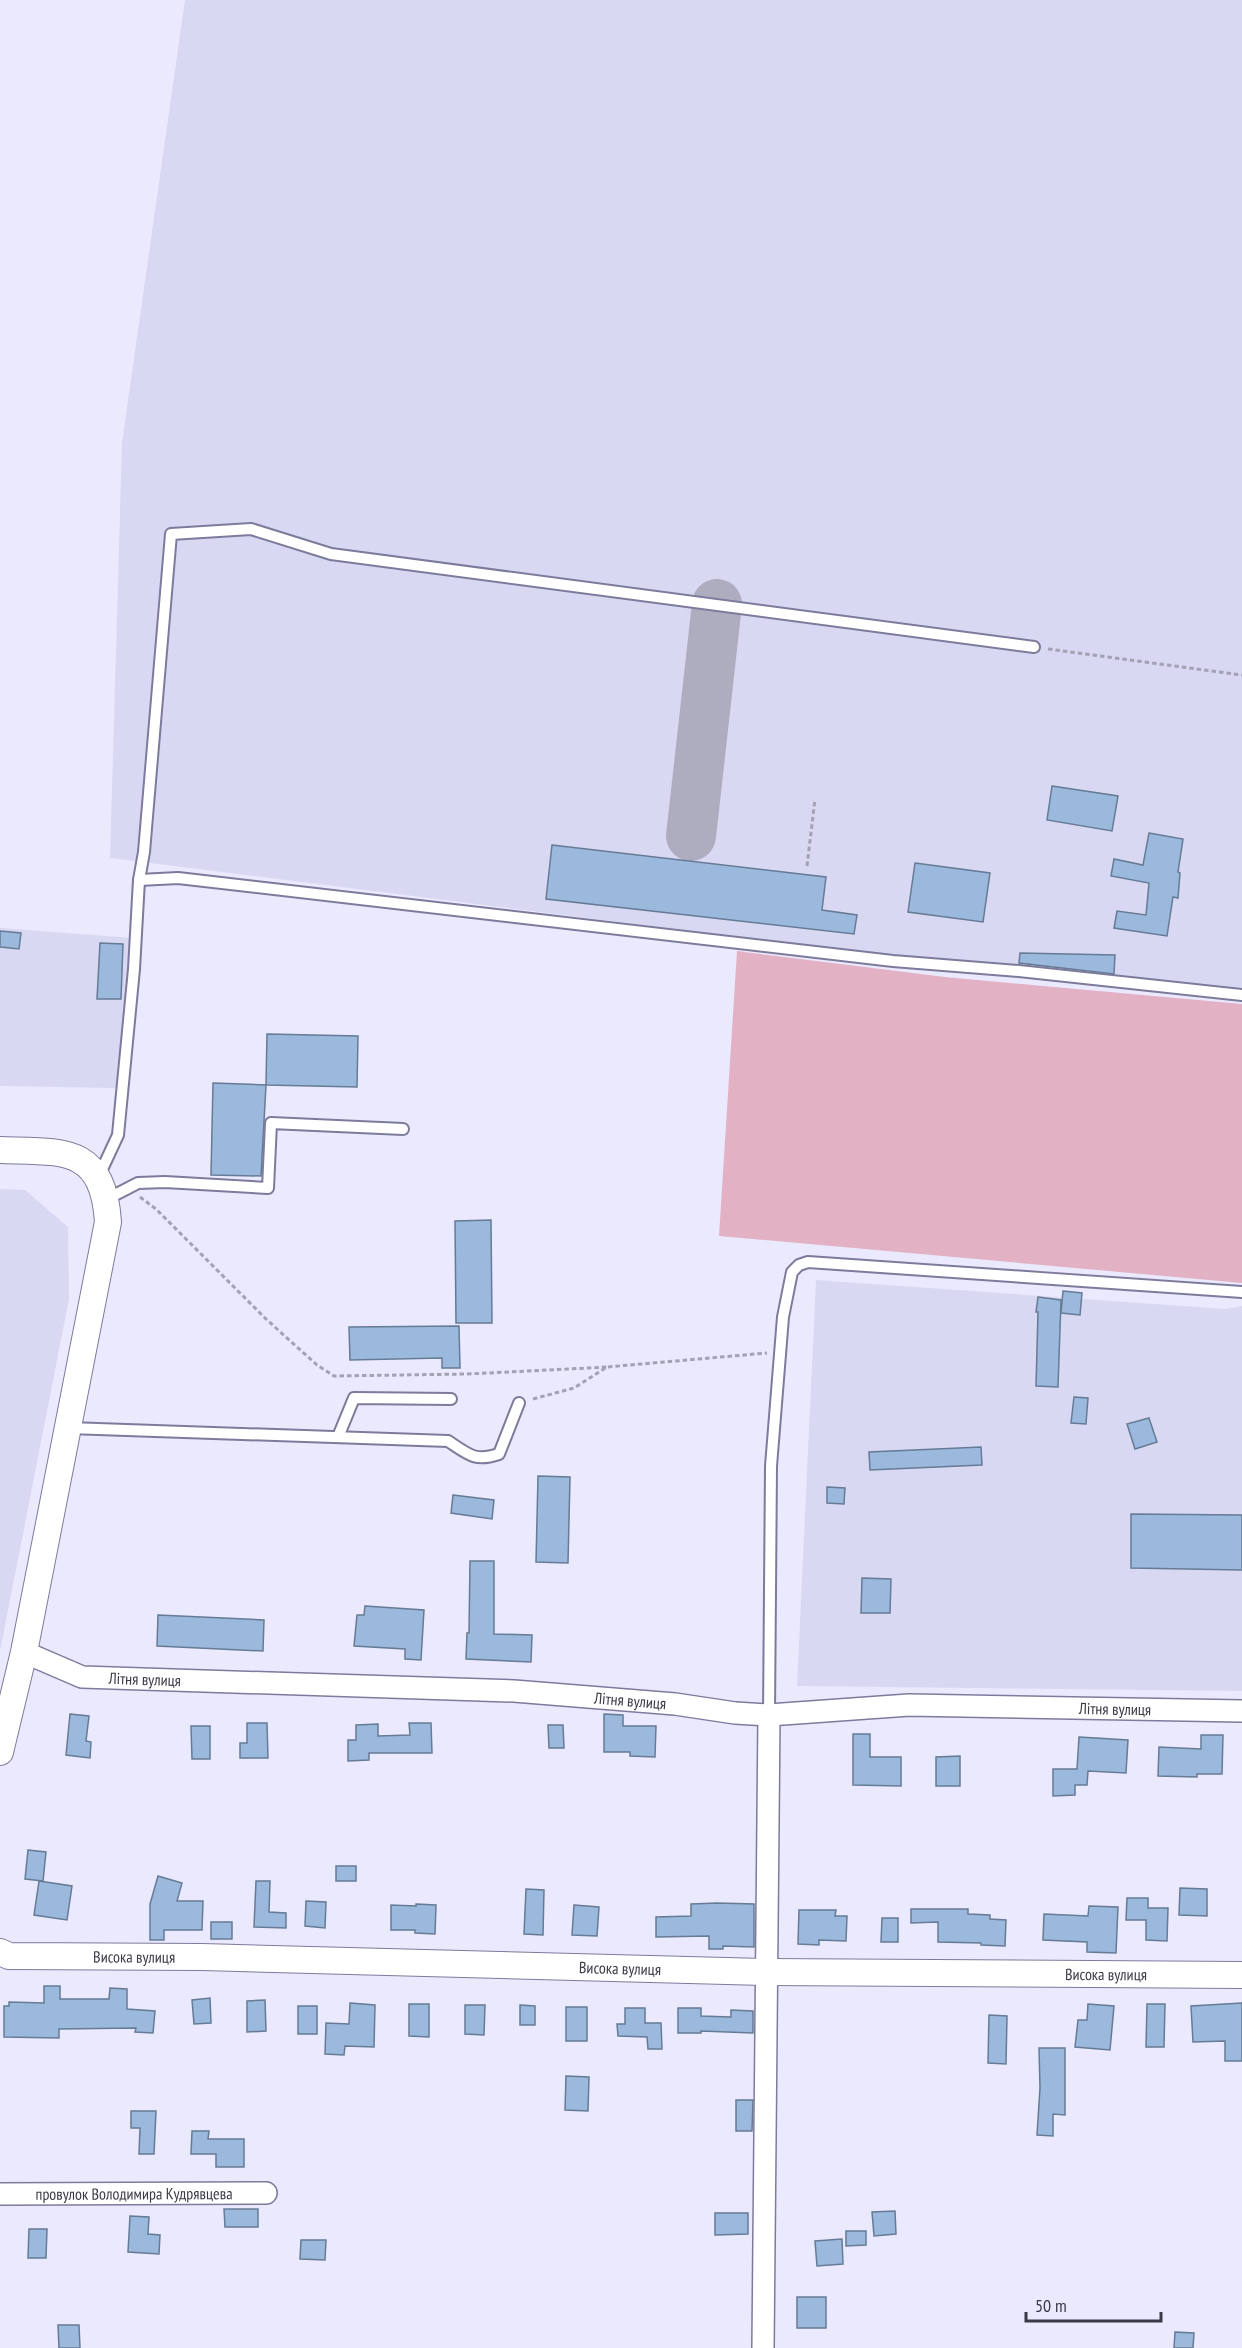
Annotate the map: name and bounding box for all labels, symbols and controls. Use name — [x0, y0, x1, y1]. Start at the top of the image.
street label: Літня вулиця — [107, 1668, 181, 1690]
street label: Літня вулиця — [592, 1687, 667, 1713]
street label: Літня вулиця — [1078, 1698, 1151, 1719]
street label: Висока вулиця — [93, 1946, 175, 1967]
street label: Висока вулиця — [579, 1957, 661, 1979]
street label: Висока вулиця — [1065, 1964, 1147, 1984]
street label: провулок Володимира Кудрявцева — [35, 2183, 233, 2204]
scale bar — [1026, 2285, 1161, 2323]
text: 50 m — [1035, 2294, 1067, 2317]

